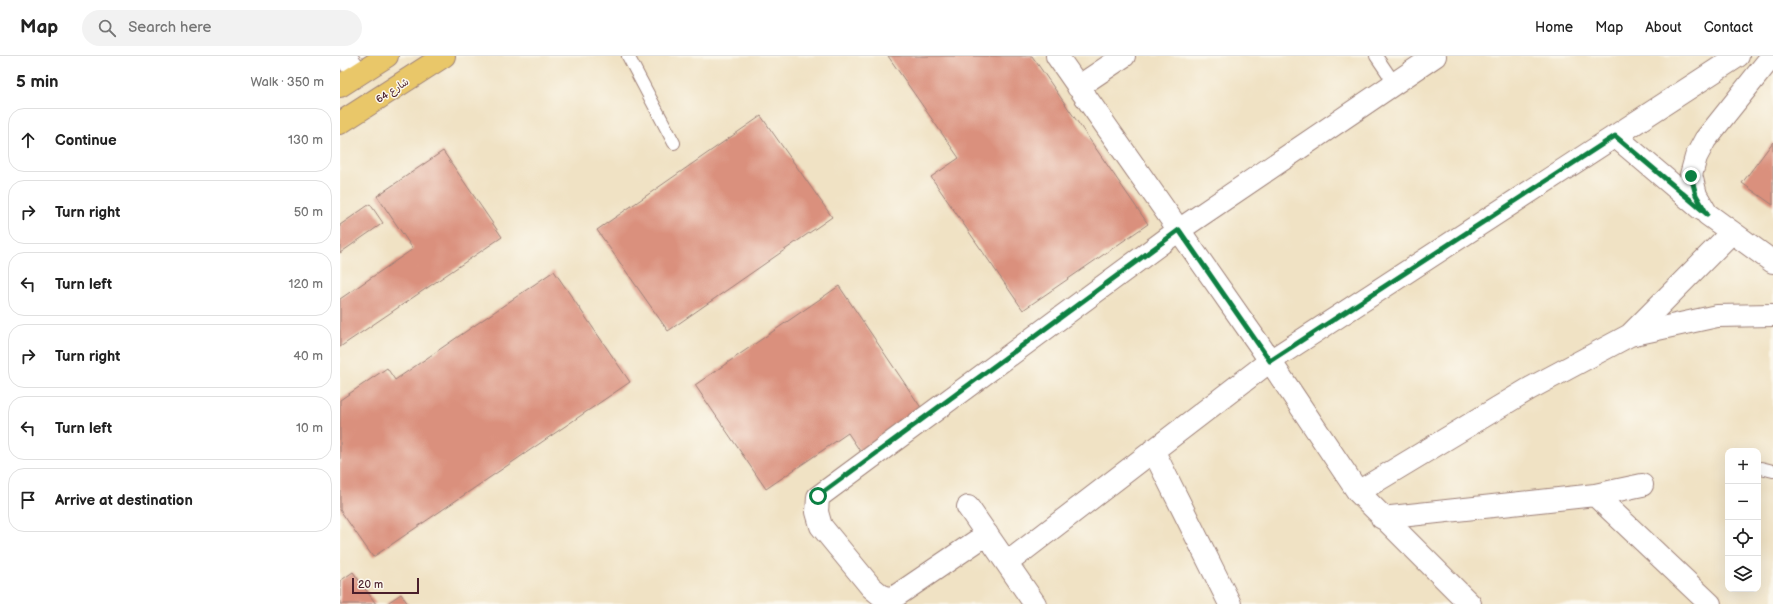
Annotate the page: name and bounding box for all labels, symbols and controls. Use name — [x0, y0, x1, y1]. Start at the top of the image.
search box — [82, 10, 362, 46]
text: Map — [20, 16, 58, 39]
icon: search — [96, 17, 118, 39]
text: Search here — [128, 18, 211, 37]
text: Home — [1535, 19, 1573, 36]
text: Map — [1595, 19, 1623, 36]
text: About — [1645, 19, 1682, 36]
text: Contact — [1704, 19, 1753, 36]
text: 5 min — [16, 72, 59, 92]
text: Walk · 350 m — [250, 74, 324, 90]
street label: شارع 64 — [374, 76, 412, 107]
icon: ahead — [17, 129, 39, 151]
text: Continue — [55, 131, 117, 150]
text: 130 m — [288, 132, 323, 148]
route end — [1682, 167, 1700, 185]
icon: right — [17, 201, 39, 223]
text: Turn right — [55, 203, 120, 222]
text: 50 m — [294, 204, 323, 220]
icon: left — [17, 273, 39, 295]
text: Turn left — [55, 275, 112, 294]
text: 120 m — [288, 276, 323, 292]
icon: right — [17, 345, 39, 367]
text: Turn right — [55, 347, 120, 366]
text: 40 m — [293, 348, 323, 364]
icon: left — [17, 417, 39, 439]
text: Turn left — [55, 419, 112, 438]
text: 10 m — [296, 420, 323, 436]
map controls — [1725, 448, 1761, 592]
button: + — [1725, 448, 1761, 484]
button: − — [1725, 484, 1761, 520]
route start — [809, 487, 827, 505]
icon: arrive — [17, 489, 39, 511]
text: Arrive at destination — [55, 491, 193, 510]
button: locate — [1725, 520, 1761, 556]
button: layers — [1725, 556, 1761, 592]
scale bar — [352, 576, 419, 595]
text: 20 m — [358, 578, 383, 591]

